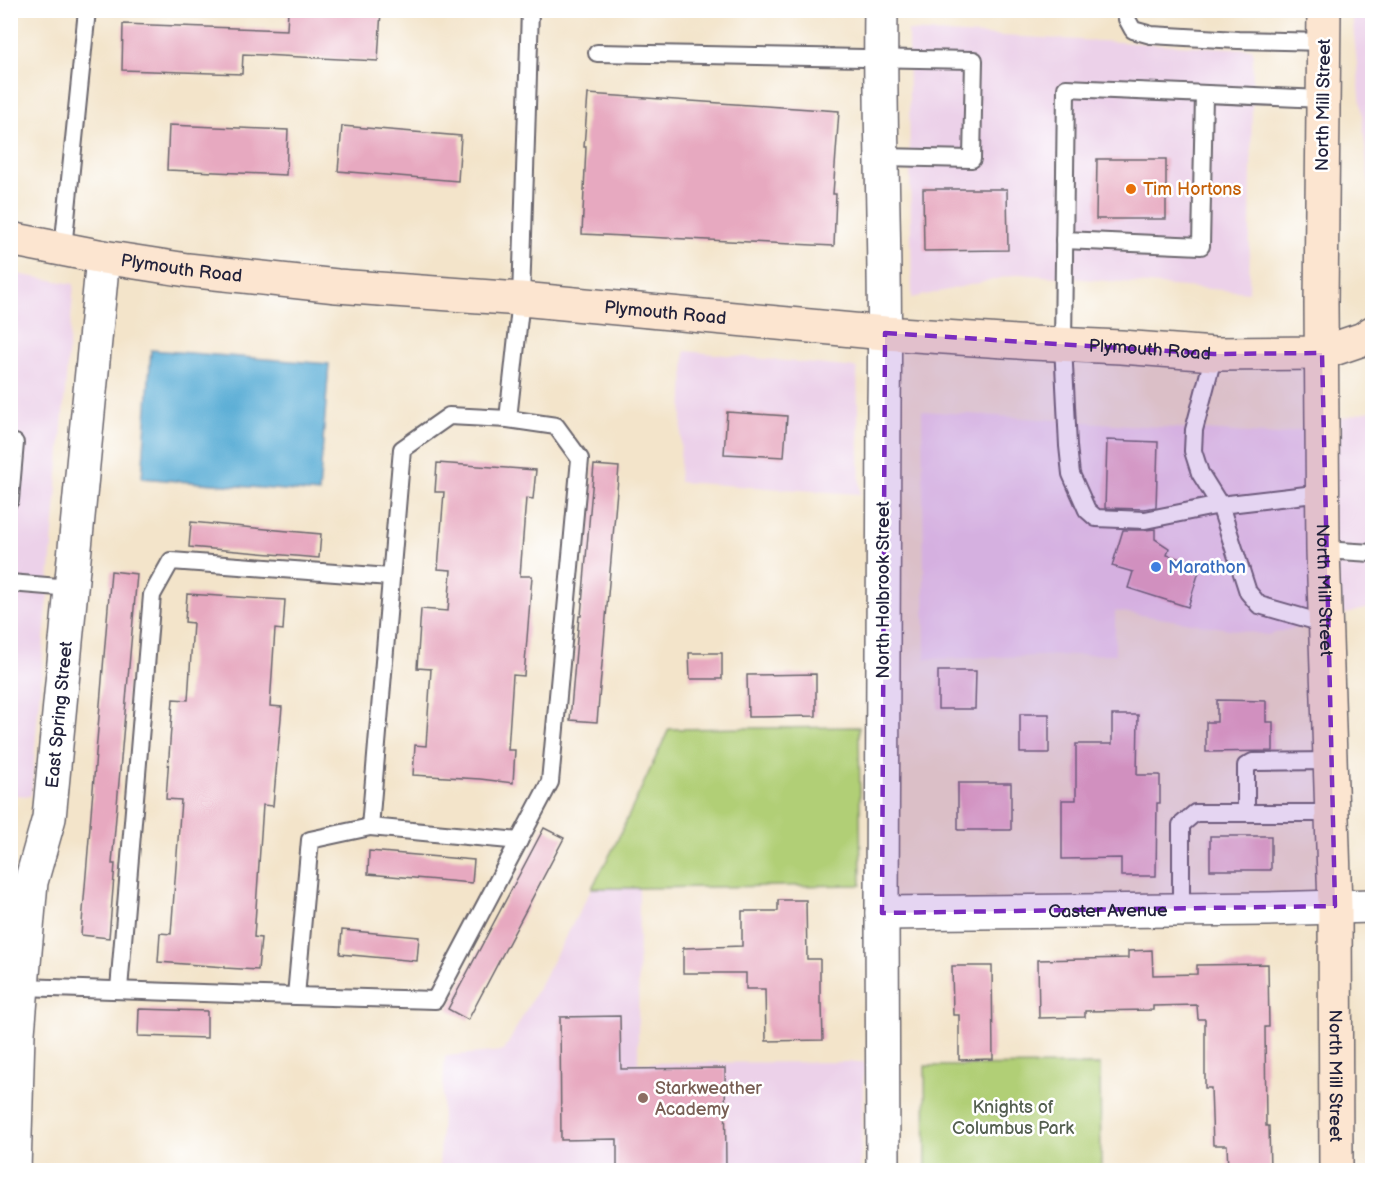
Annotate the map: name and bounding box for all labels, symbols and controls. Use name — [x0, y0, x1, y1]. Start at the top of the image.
street label: North Mill Street — [1312, 38, 1335, 171]
place label: Tim Hortons — [1143, 179, 1242, 200]
marker: Tim Hortons — [1124, 182, 1138, 196]
street label: Plymouth Road — [119, 250, 243, 287]
street label: Plymouth Road — [603, 297, 727, 329]
street label: Plymouth Road — [1088, 336, 1212, 365]
street label: North Holbrook Street — [873, 501, 894, 679]
street label: North Mill Street — [1312, 524, 1337, 657]
place label: Marathon — [1168, 557, 1246, 578]
marker: Marathon — [1149, 560, 1163, 574]
street label: East Spring Street — [42, 640, 77, 789]
street label: Caster Avenue — [1048, 900, 1168, 922]
street label: North Mill Street — [1324, 1009, 1346, 1143]
place label: Starkweather Academy — [655, 1078, 762, 1120]
marker: Starkweather Academy — [636, 1091, 650, 1105]
park label: Knights of Columbus Park — [952, 1097, 1074, 1139]

